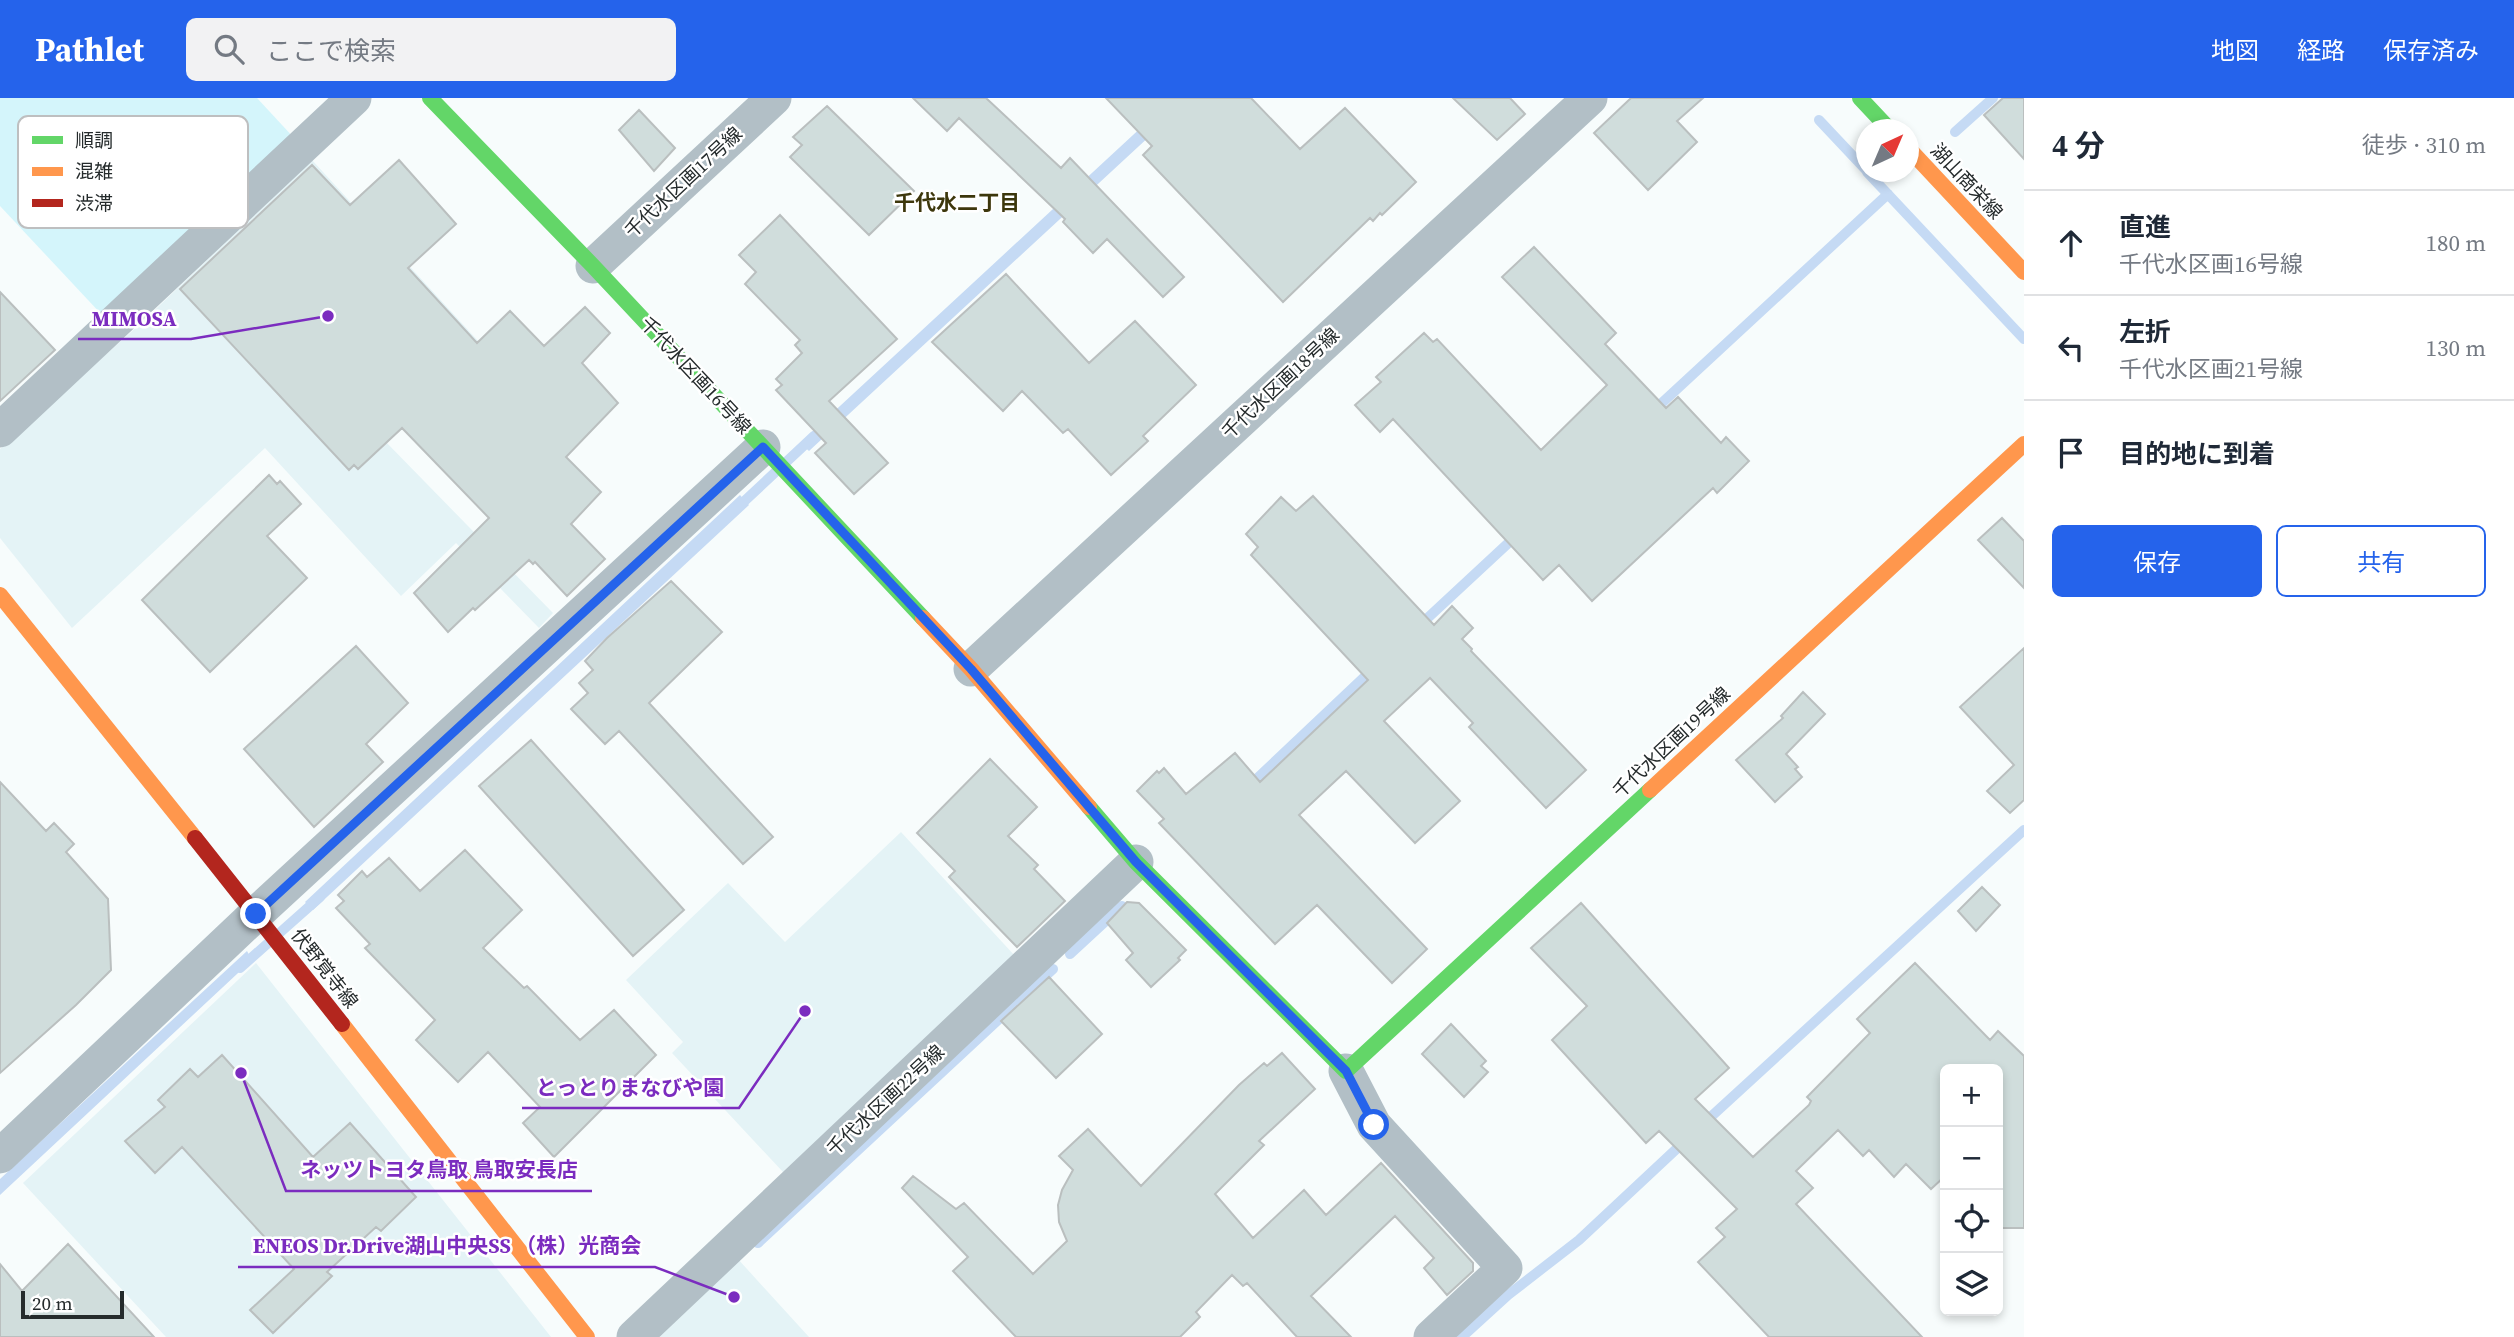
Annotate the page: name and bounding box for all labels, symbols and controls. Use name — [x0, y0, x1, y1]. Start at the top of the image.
search box — [186, 18, 676, 81]
text: Pathlet — [35, 27, 144, 72]
icon: search — [210, 30, 248, 68]
text: ここで検索 — [266, 33, 396, 69]
text: 地図 — [2211, 34, 2259, 67]
text: 経路 — [2297, 34, 2345, 67]
text: 保存済み — [2383, 34, 2479, 67]
legend — [18, 116, 248, 228]
north arrow — [1856, 119, 1919, 182]
street label: 千代水区画17号線 — [619, 121, 747, 243]
text: 4 分 — [2052, 125, 2105, 166]
text: 順調 — [75, 127, 113, 153]
text: 徒歩 · 310 m — [2362, 129, 2486, 161]
street label: 湖山商栄線 — [1925, 137, 2009, 225]
text: 混雑 — [75, 158, 113, 184]
district label: 千代水二丁目 — [894, 188, 1020, 217]
text: 渋滞 — [75, 190, 113, 216]
text: 直進 — [2119, 209, 2171, 245]
icon: ahead — [2052, 224, 2090, 262]
text: 180 m — [2425, 227, 2486, 259]
text: 千代水区画16号線 — [2119, 248, 2303, 280]
callout: MIMOSA — [78, 297, 191, 339]
text: MIMOSA — [91, 304, 177, 333]
street label: 千代水区画16号線 — [635, 311, 757, 439]
text: 左折 — [2119, 314, 2171, 350]
street label: 千代水区画18号線 — [1216, 322, 1344, 444]
icon: left — [2052, 329, 2090, 367]
text: 130 m — [2425, 332, 2486, 364]
text: 千代水区画21号線 — [2119, 353, 2303, 385]
icon: arrive — [2052, 434, 2090, 472]
text: 目的地に到着 — [2119, 436, 2275, 472]
button: 保存 — [2052, 525, 2262, 597]
button: 共有 — [2276, 525, 2486, 597]
street label: 千代水区画19号線 — [1607, 681, 1735, 803]
route end — [240, 898, 271, 929]
street label: 伏野覚寺線 — [286, 923, 364, 1013]
street label: 千代水区画22号線 — [821, 1039, 949, 1161]
map controls — [1940, 1064, 2003, 1316]
button: + — [1940, 1064, 2003, 1127]
callout: とっとりまなびや園 — [522, 1066, 739, 1108]
text: とっとりまなびや園 — [536, 1073, 724, 1102]
route start — [1358, 1109, 1389, 1140]
button: − — [1940, 1127, 2003, 1190]
callout: ネッツトヨタ鳥取 鳥取安長店 — [286, 1149, 592, 1191]
text: ネッツトヨタ鳥取 鳥取安長店 — [300, 1155, 578, 1184]
button: locate — [1940, 1190, 2003, 1253]
callout: ENEOS Dr.Drive湖山中央SS （株）光商会 — [238, 1225, 655, 1267]
text: ENEOS Dr.Drive湖山中央SS （株）光商会 — [253, 1231, 641, 1260]
button: layers — [1940, 1253, 2003, 1316]
scale bar — [21, 1288, 124, 1320]
text: 20 m — [32, 1290, 73, 1316]

